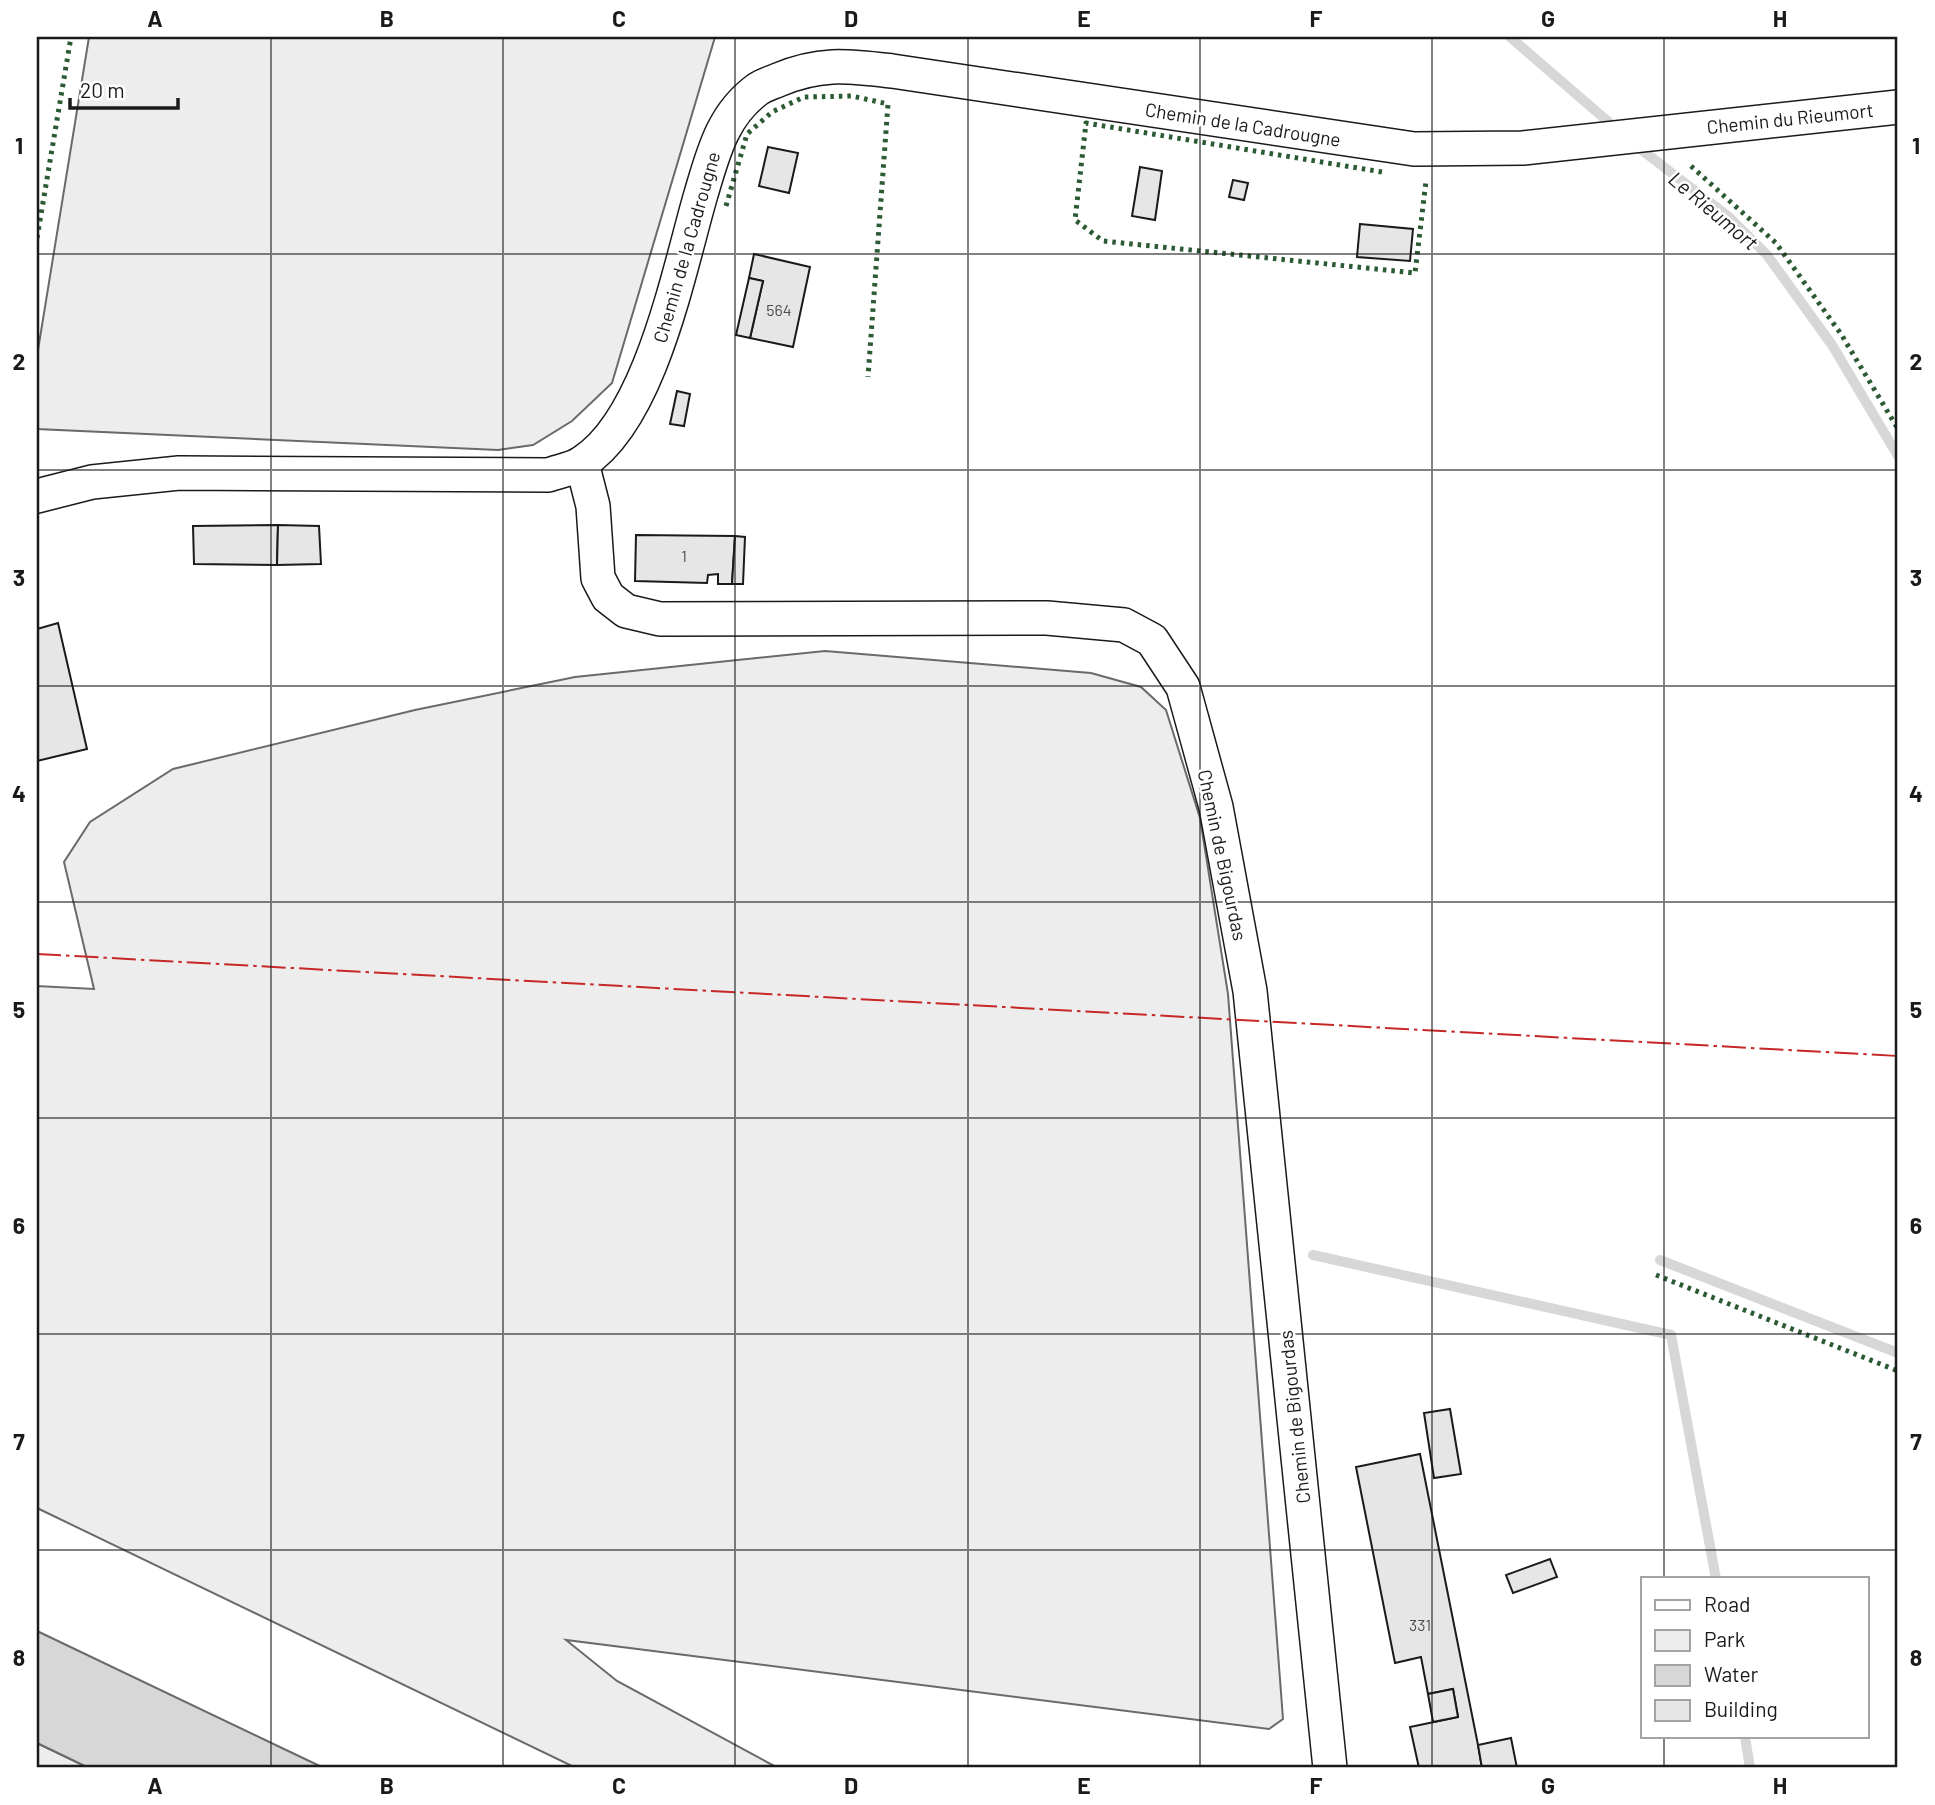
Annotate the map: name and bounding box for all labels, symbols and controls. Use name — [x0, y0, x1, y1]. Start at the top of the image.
text: A — [147, 4, 163, 32]
text: B — [380, 4, 394, 32]
text: C — [612, 4, 626, 32]
text: D — [844, 4, 858, 32]
text: E — [1077, 4, 1091, 32]
text: F — [1310, 4, 1323, 32]
text: G — [1541, 4, 1555, 32]
text: H — [1773, 4, 1787, 32]
scale bar — [70, 66, 178, 110]
text: 20 m — [80, 77, 125, 102]
street label: Chemin de la Cadrougne — [1144, 97, 1342, 151]
street label: Chemin du Rieumort — [1705, 98, 1875, 138]
text: 1 — [15, 131, 23, 159]
text: 1 — [1912, 131, 1920, 159]
street label: Chemin de la Cadrougne — [648, 149, 724, 345]
water label: Le Rieumort — [1664, 165, 1764, 255]
house number: 564 — [766, 300, 792, 319]
text: 2 — [13, 347, 25, 375]
text: 2 — [1910, 347, 1922, 375]
house number: 1 — [681, 546, 687, 565]
text: 3 — [13, 563, 25, 591]
text: 3 — [1910, 563, 1922, 591]
street label: Chemin de Bigourdas — [1194, 767, 1252, 943]
text: 4 — [12, 779, 26, 807]
text: 4 — [1909, 779, 1923, 807]
text: 5 — [13, 995, 25, 1023]
text: 5 — [1910, 995, 1922, 1023]
text: 6 — [13, 1211, 25, 1239]
text: 6 — [1910, 1211, 1922, 1239]
street label: Chemin de Bigourdas — [1273, 1329, 1315, 1505]
text: 7 — [13, 1427, 25, 1455]
text: 7 — [1910, 1427, 1922, 1455]
legend — [1641, 1577, 1868, 1738]
text: Road — [1704, 1591, 1750, 1616]
house number: 331 — [1409, 1615, 1431, 1634]
text: Park — [1704, 1626, 1745, 1651]
text: 8 — [13, 1643, 25, 1671]
text: 8 — [1910, 1643, 1922, 1671]
text: Water — [1704, 1661, 1759, 1686]
text: Building — [1704, 1696, 1778, 1721]
text: A — [147, 1771, 163, 1799]
text: B — [380, 1771, 394, 1799]
text: C — [612, 1771, 626, 1799]
text: D — [844, 1771, 858, 1799]
text: E — [1077, 1771, 1091, 1799]
text: F — [1310, 1771, 1323, 1799]
text: G — [1541, 1771, 1555, 1799]
text: H — [1773, 1771, 1787, 1799]

